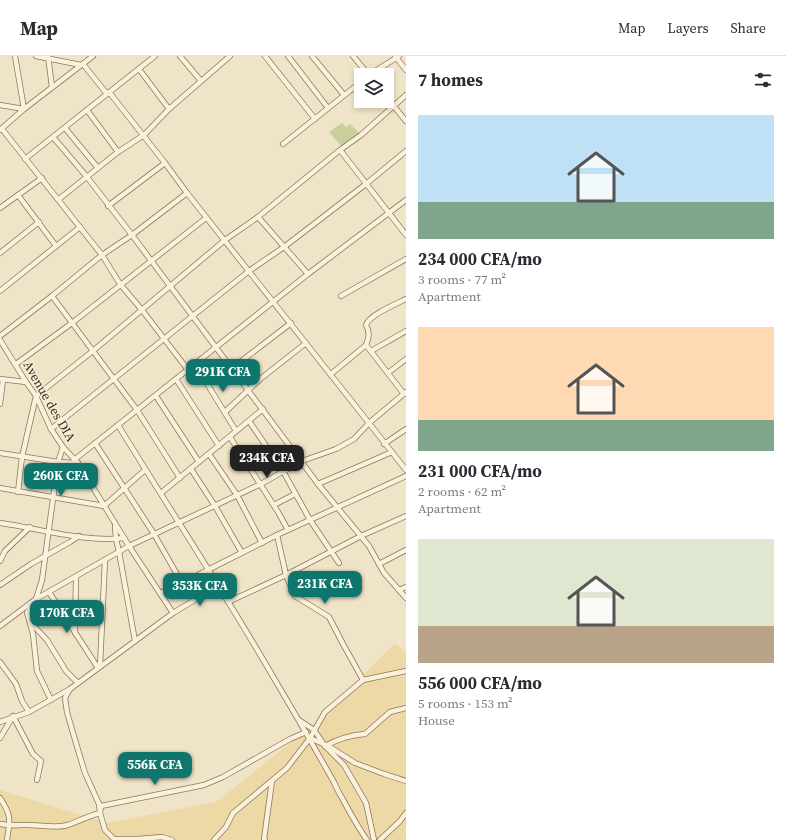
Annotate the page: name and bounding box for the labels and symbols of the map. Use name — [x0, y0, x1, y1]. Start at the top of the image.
street label: Avenue des DIA — [20, 358, 80, 445]
pin: 291K CFA — [182, 359, 264, 393]
pin: 234K CFA — [226, 445, 308, 479]
pin: 260K CFA — [20, 463, 102, 497]
pin: 231K CFA — [284, 571, 366, 605]
pin: 353K CFA — [159, 573, 241, 607]
pin: 170K CFA — [26, 600, 108, 634]
pin: 556K CFA — [114, 752, 196, 786]

